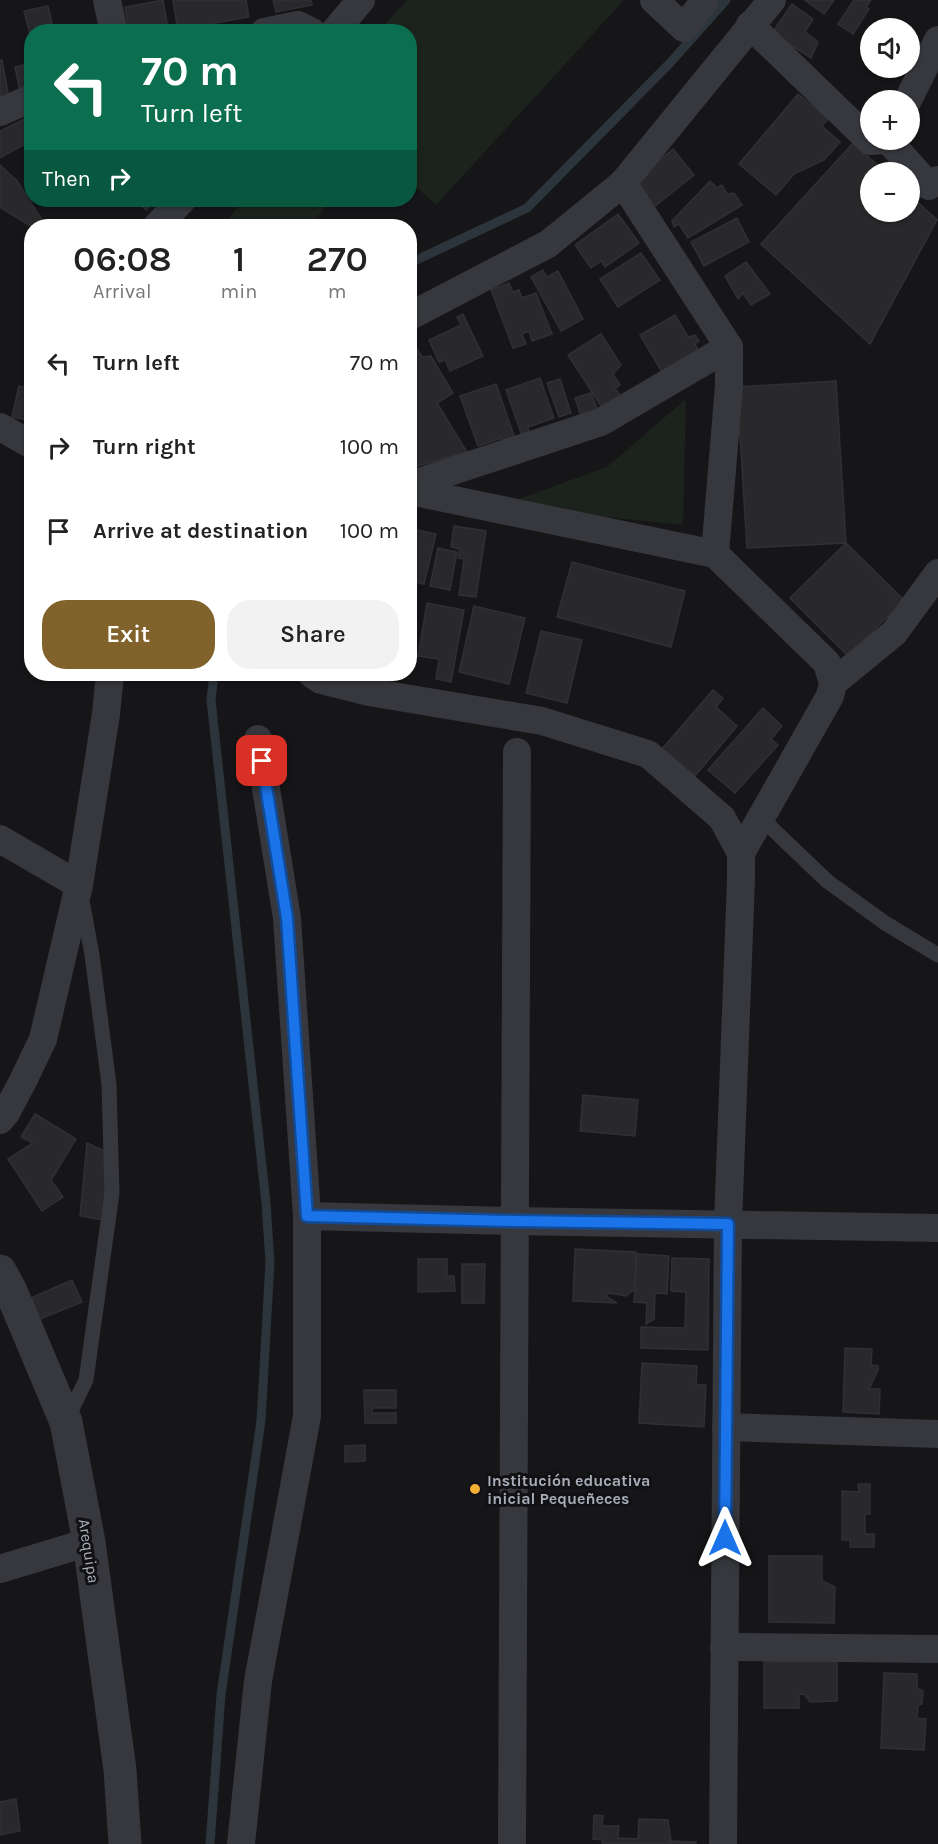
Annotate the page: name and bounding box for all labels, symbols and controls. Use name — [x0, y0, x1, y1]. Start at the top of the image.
map controls — [860, 18, 920, 222]
button: sound — [860, 18, 920, 78]
text: 70 m — [141, 46, 239, 96]
icon: left — [42, 48, 120, 126]
button: + — [860, 90, 920, 150]
text: Turn left — [141, 97, 242, 129]
icon: right — [103, 162, 136, 195]
button: − — [860, 162, 920, 222]
text: Then — [42, 166, 91, 192]
text: 06:08 — [73, 238, 172, 280]
text: 1 — [233, 238, 245, 280]
text: 270 — [306, 238, 368, 280]
text: Arrival — [93, 280, 152, 303]
text: min — [221, 280, 257, 303]
text: m — [328, 280, 347, 303]
icon: left — [42, 347, 75, 380]
text: Turn left — [93, 350, 180, 376]
text: 70 m — [350, 350, 399, 376]
icon: right — [42, 431, 75, 464]
text: Turn right — [93, 434, 196, 460]
text: 100 m — [340, 434, 399, 460]
icon: arrive — [42, 515, 75, 548]
text: Arrive at destination — [93, 518, 308, 544]
text: 100 m — [340, 518, 399, 544]
button: Exit — [42, 600, 215, 669]
button: Share — [227, 600, 399, 669]
pin — [236, 735, 287, 786]
icon: arrive — [245, 744, 278, 777]
place label: Institución educativa inicial Pequeñeces — [487, 1471, 650, 1508]
marker: Institución educativa inicial Pequeñeces — [468, 1482, 482, 1496]
position arrow — [693, 1506, 757, 1570]
street label: Arequipa — [75, 1517, 103, 1585]

